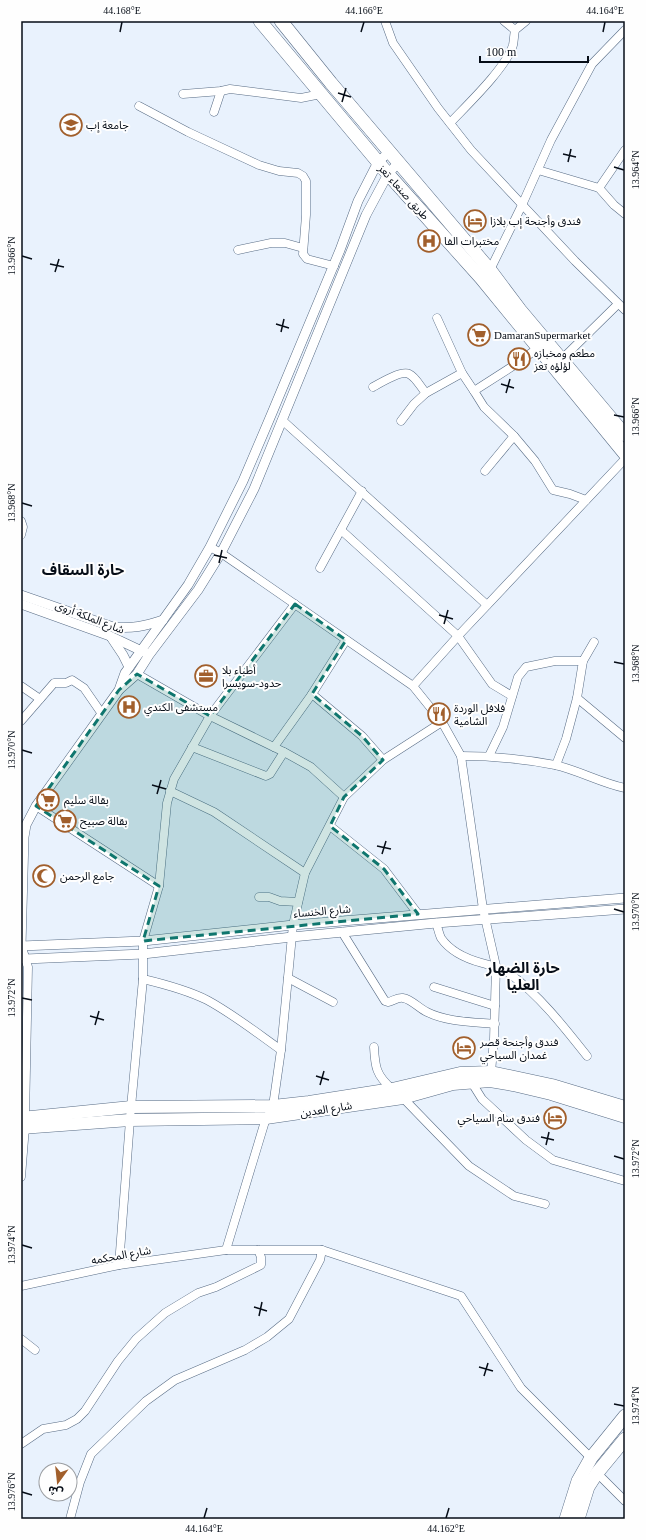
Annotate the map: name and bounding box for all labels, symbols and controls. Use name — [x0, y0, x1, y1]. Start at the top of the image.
text: 44.168°E — [103, 5, 141, 16]
text: 44.166°E — [345, 5, 383, 16]
text: 44.164°E — [586, 5, 624, 16]
scale bar — [480, 38, 588, 64]
text: 100 m — [486, 45, 517, 59]
school or university icon: جامعة إب — [58, 112, 84, 138]
place label: جامعة إب — [86, 119, 129, 133]
text: 13.964°N — [630, 151, 641, 189]
street label: طريق صنعاء تعز — [375, 161, 432, 223]
hotel icon: فندق وأجنحة إب بلازا — [462, 208, 488, 234]
place label: فندق وأجنحة إب بلازا — [490, 215, 581, 229]
hospital icon: مختبرات الفا — [416, 228, 442, 254]
place label: مختبرات الفا — [444, 235, 499, 248]
text: 13.966°N — [6, 237, 17, 275]
supermarket icon: DamaranSupermarket — [466, 322, 492, 348]
place label: DamaranSupermarket — [494, 329, 591, 341]
restaurant icon: مطعم ومخبازه لؤلؤه تعز — [506, 346, 532, 372]
place label: مطعم ومخبازه لؤلؤه تعز — [533, 347, 595, 373]
text: 13.966°N — [630, 398, 641, 436]
text: 13.968°N — [6, 484, 17, 522]
district label: حارة السقاف — [42, 562, 125, 579]
street label: شارع الملكة أروى — [53, 598, 127, 638]
text: 13.968°N — [630, 645, 641, 683]
office icon: أطباء بلا حدود-سويسرا — [193, 663, 219, 689]
place label: أطباء بلا حدود-سويسرا — [222, 664, 282, 690]
hospital icon: مستشفى الكندي — [116, 694, 142, 720]
place label: مستشفى الكندي — [144, 701, 218, 717]
restaurant icon: فلافل الوردة الشامية — [426, 701, 452, 727]
place label: فلافل الوردة الشامية — [454, 702, 505, 728]
text: 13.970°N — [6, 731, 17, 769]
supermarket icon: بقالة سليم — [35, 787, 61, 813]
place label: بقالة سليم — [64, 794, 109, 809]
supermarket icon: بقالة صبيح — [52, 808, 78, 834]
place label: بقالة صبيح — [80, 815, 128, 829]
mosque icon: جامع الرحمن — [31, 863, 57, 889]
place label: جامع الرحمن — [60, 870, 115, 884]
text: 13.970°N — [630, 893, 641, 931]
street label: شارع الخنساء — [293, 902, 352, 921]
district label: حارة الضهار العليا — [485, 960, 560, 993]
text: 13.972°N — [6, 979, 17, 1017]
hotel icon: فندق وأجنحة قصر غمدان السياحي — [451, 1035, 477, 1061]
place label: فندق وأجنحة قصر غمدان السياحي — [479, 1036, 558, 1065]
street label: شارع العدين — [299, 1099, 354, 1121]
hotel icon: فندق سام السياحي — [542, 1105, 568, 1131]
place label: فندق سام السياحي — [458, 1112, 540, 1128]
text: 13.972°N — [630, 1140, 641, 1178]
text: 13.974°N — [6, 1226, 17, 1264]
street label: شارع المحكمه — [90, 1244, 152, 1268]
text: 13.974°N — [630, 1387, 641, 1425]
north arrow — [38, 1462, 78, 1502]
text: 13.976°N — [6, 1473, 17, 1511]
text: ش — [47, 1483, 65, 1499]
text: 44.164°E — [185, 1523, 223, 1534]
text: 44.162°E — [427, 1523, 465, 1534]

